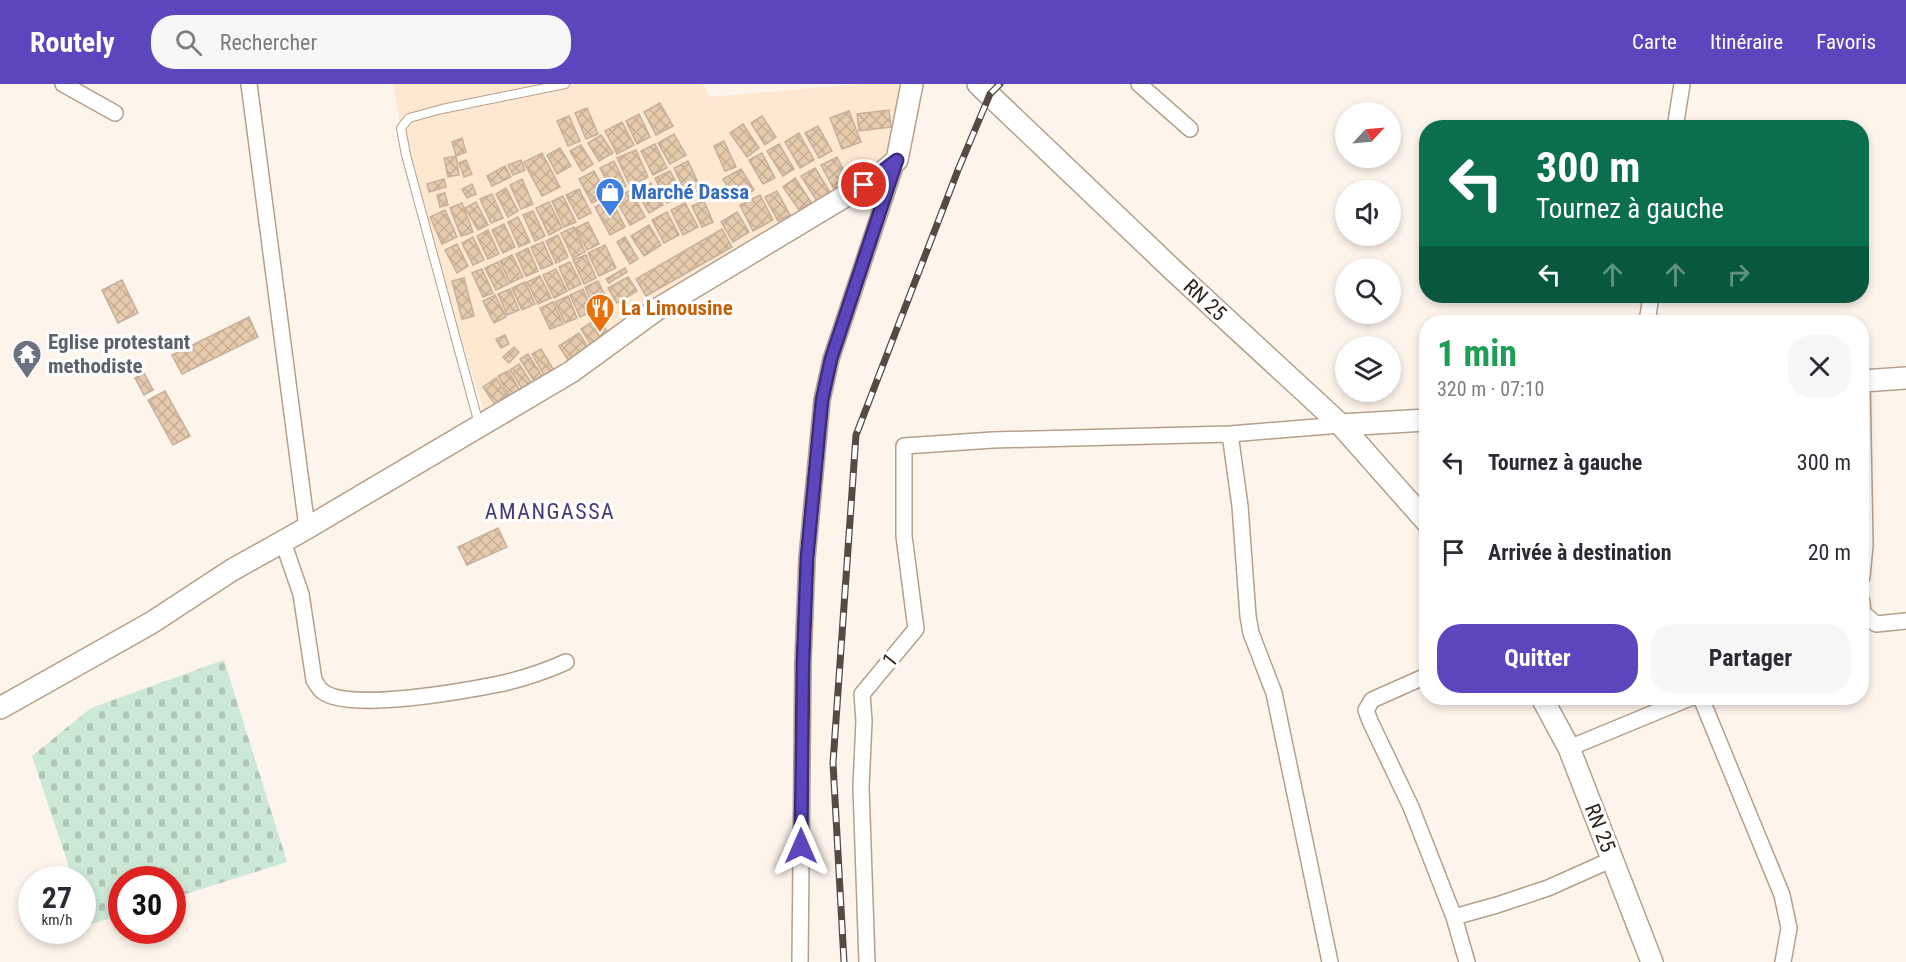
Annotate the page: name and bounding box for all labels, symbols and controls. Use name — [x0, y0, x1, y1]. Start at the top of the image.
search box — [151, 15, 571, 69]
text: Routely — [30, 26, 115, 59]
icon: search — [172, 26, 205, 59]
text: Rechercher — [220, 30, 317, 55]
text: Carte — [1632, 30, 1677, 54]
text: Itinéraire — [1710, 30, 1783, 54]
text: Favoris — [1816, 30, 1876, 54]
north arrow — [1335, 102, 1401, 168]
map controls — [1335, 102, 1401, 402]
text: 300 m — [1536, 143, 1641, 192]
icon: left — [1437, 144, 1515, 222]
pin — [838, 159, 889, 210]
icon: arrive — [847, 168, 880, 201]
shop icon: Marché Dassa — [594, 176, 626, 218]
place label: Marché Dassa — [631, 180, 749, 204]
button: sound — [1335, 180, 1401, 246]
text: Tournez à gauche — [1536, 193, 1724, 225]
button: search — [1335, 258, 1401, 324]
icon: left — [1533, 258, 1566, 291]
icon: ahead — [1596, 258, 1629, 291]
icon: ahead — [1659, 258, 1692, 291]
icon: right — [1722, 258, 1755, 291]
street label: RN 25 — [1179, 274, 1231, 326]
restaurant icon: La Limousine — [584, 292, 616, 334]
place label: La Limousine — [621, 296, 733, 320]
place label: Eglise protestant methodiste — [48, 330, 190, 378]
text: 1 min — [1437, 333, 1517, 375]
button: close — [1788, 335, 1851, 398]
button: layers — [1335, 336, 1401, 402]
temple icon: Eglise protestant methodiste — [11, 338, 43, 380]
text: 320 m · 07:10 — [1437, 377, 1544, 401]
icon: left — [1437, 446, 1470, 479]
text: Tournez à gauche — [1488, 450, 1642, 475]
text: 300 m — [1797, 450, 1851, 475]
district label: AMANGASSA — [485, 499, 615, 524]
icon: arrive — [1437, 536, 1470, 569]
text: Arrivée à destination — [1488, 540, 1672, 565]
text: 20 m — [1808, 540, 1851, 565]
button: Quitter — [1437, 624, 1638, 693]
button: Partager — [1650, 624, 1851, 693]
street label: 1 — [877, 648, 903, 672]
street label: RN 25 — [1580, 800, 1620, 856]
position arrow — [769, 814, 833, 878]
speed limit sign: 30 — [108, 866, 186, 944]
text: 27 — [42, 880, 72, 915]
text: km/h — [42, 911, 72, 929]

